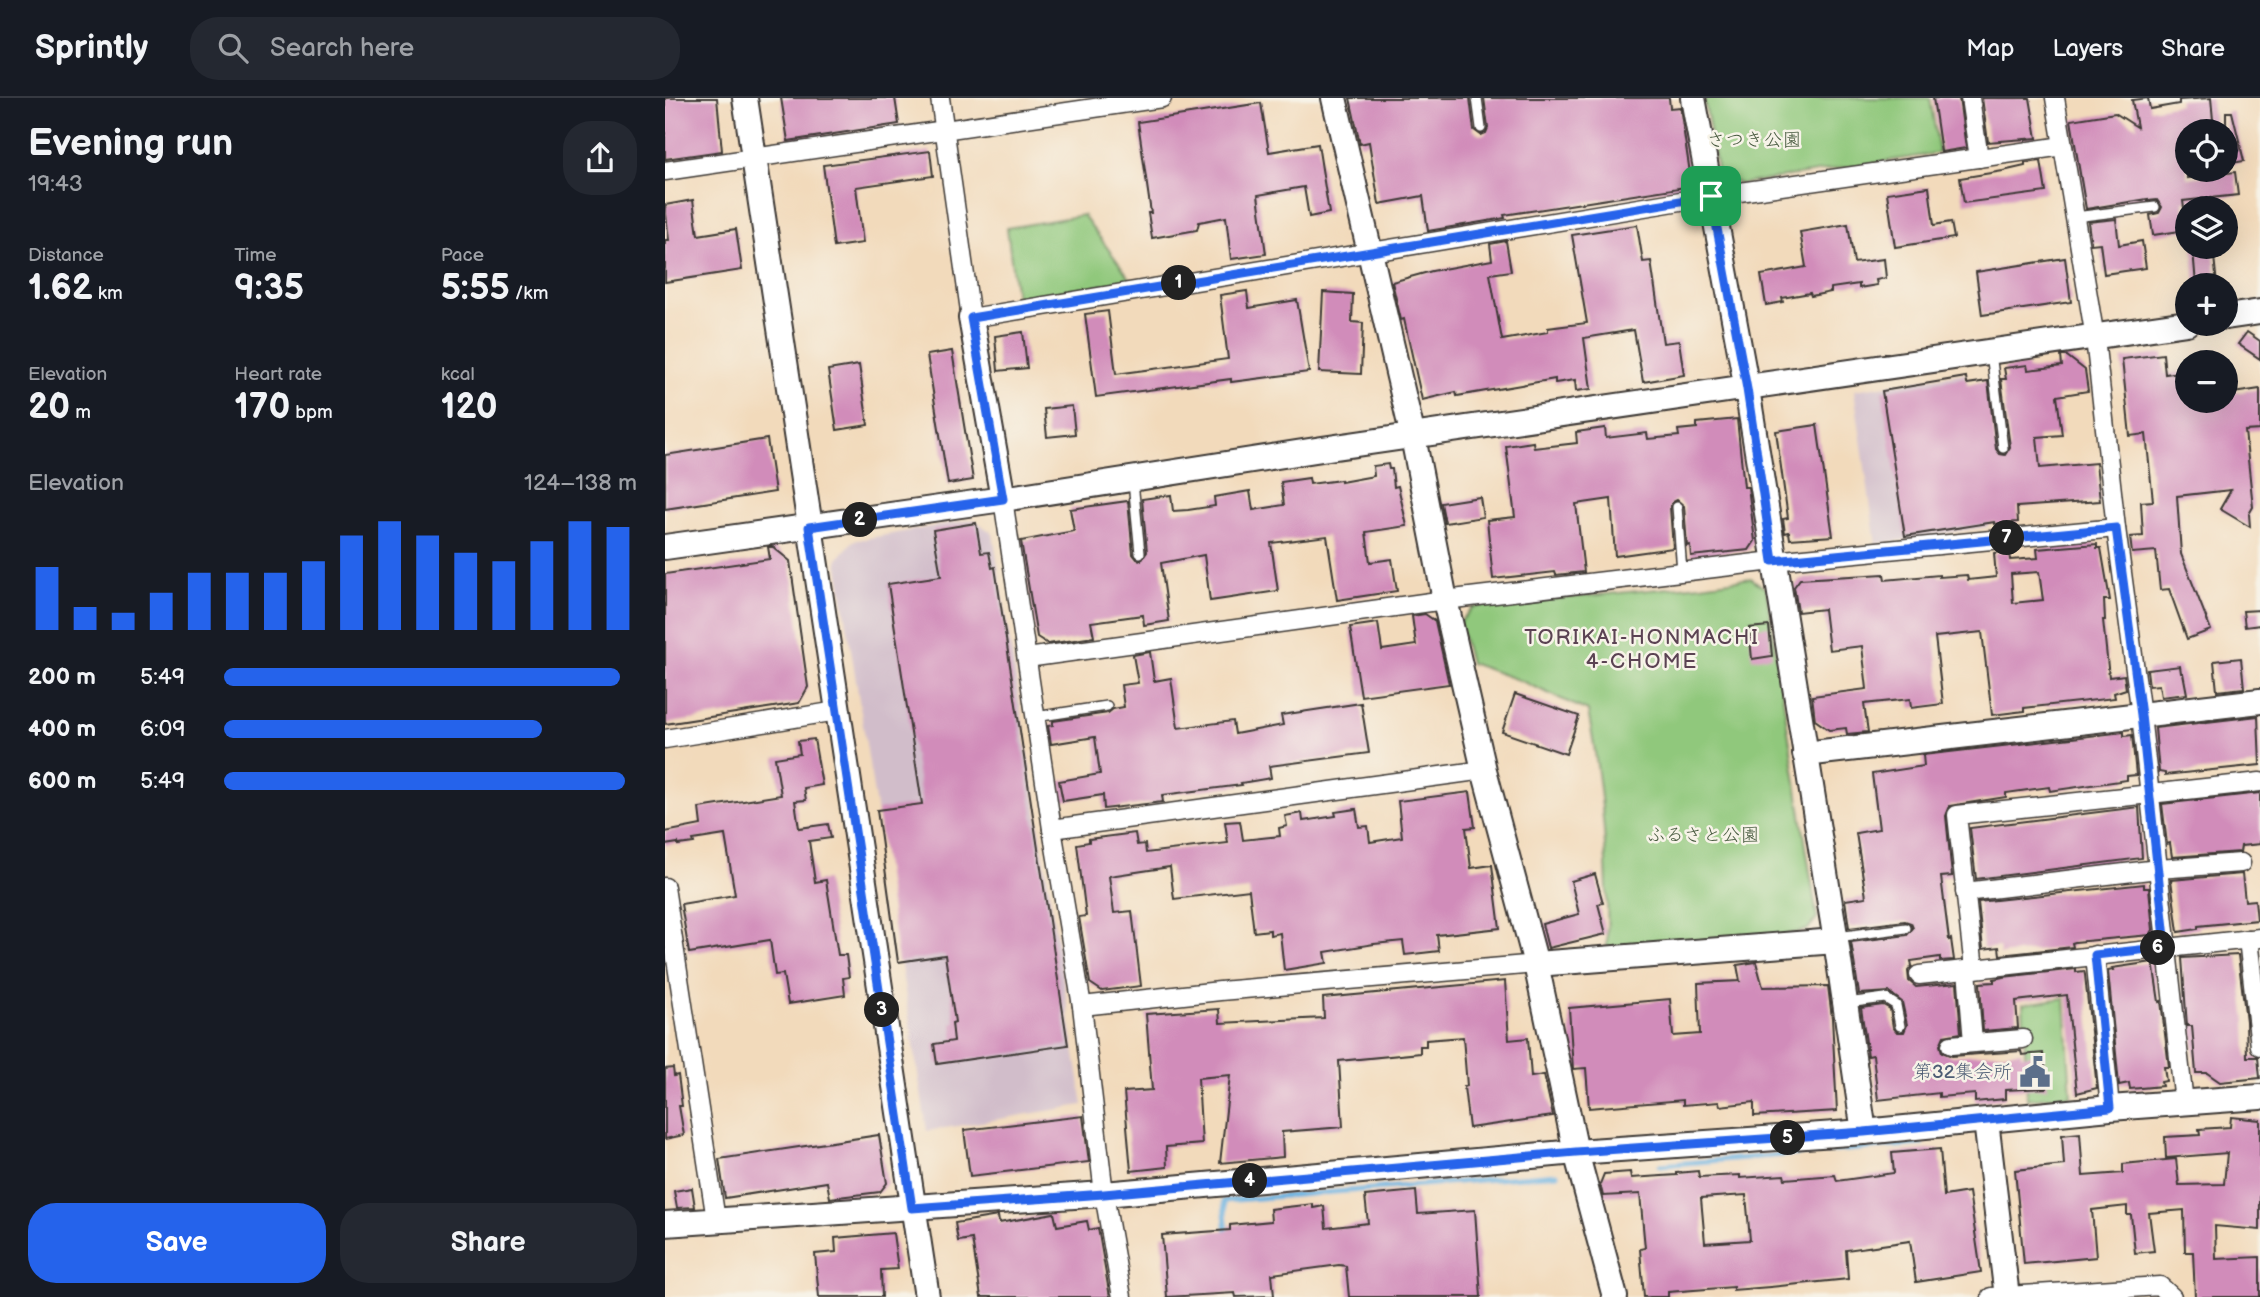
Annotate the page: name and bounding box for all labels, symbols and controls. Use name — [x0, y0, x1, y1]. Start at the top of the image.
search box — [190, 17, 680, 80]
text: Sprintly — [35, 28, 148, 68]
icon: search — [214, 29, 252, 67]
text: Search here — [270, 33, 414, 64]
text: Map — [1966, 34, 2014, 63]
text: Layers — [2052, 34, 2123, 63]
text: Share — [2161, 34, 2225, 63]
map controls — [2175, 119, 2238, 413]
button: locate — [2175, 119, 2238, 182]
text: Evening run — [28, 121, 233, 166]
button: share — [563, 121, 637, 195]
park label: さつき公園 — [1706, 129, 1802, 152]
pin — [1681, 166, 1741, 226]
text: 19:43 — [28, 170, 83, 198]
icon: arrive — [1692, 177, 1730, 215]
button: layers — [2175, 196, 2238, 259]
text: Distance — [28, 244, 104, 267]
text: Time — [234, 244, 276, 267]
text: Pace — [441, 244, 484, 267]
pin: 1 — [1161, 266, 1197, 300]
text: 1.62 — [28, 267, 93, 310]
text: 9:35 — [234, 267, 304, 310]
text: 5:55 — [441, 267, 510, 310]
text: 1 — [1175, 271, 1183, 294]
button: + — [2175, 273, 2238, 336]
text: km — [93, 282, 123, 305]
text: /km — [510, 282, 548, 305]
button: − — [2175, 350, 2238, 413]
text: Elevation — [28, 363, 107, 386]
text: Heart rate — [234, 363, 322, 386]
text: kcal — [441, 363, 475, 386]
text: 20 — [28, 386, 70, 429]
text: 170 — [234, 386, 290, 429]
text: 120 — [441, 386, 498, 429]
text: m — [70, 401, 91, 424]
text: bpm — [290, 401, 333, 424]
text: Elevation — [28, 469, 124, 497]
text: 124–138 m — [524, 469, 637, 497]
pin: 2 — [843, 502, 877, 538]
text: 2 — [854, 508, 865, 531]
pin: 7 — [1989, 520, 2025, 556]
text: 7 — [2001, 526, 2012, 549]
district label: TORIKAI-HONMACHI 4-CHOME — [1524, 625, 1760, 674]
text: 200 m — [28, 663, 96, 691]
text: 5:49 — [140, 663, 185, 691]
text: 400 m — [28, 715, 96, 743]
text: 6:09 — [140, 715, 186, 743]
text: 600 m — [28, 767, 96, 795]
text: 5:49 — [140, 767, 185, 795]
park label: ふるさと公園 — [1646, 824, 1760, 847]
pin: 6 — [2141, 930, 2175, 966]
text: 6 — [2152, 936, 2163, 959]
pin: 3 — [865, 992, 899, 1028]
text: 3 — [876, 998, 887, 1021]
public building icon: 第32集会所 — [2018, 1055, 2052, 1089]
place label: 第32集会所 — [1913, 1061, 2012, 1084]
pin: 5 — [1771, 1121, 1805, 1156]
text: 5 — [1782, 1126, 1793, 1149]
pin: 4 — [1233, 1164, 1267, 1198]
text: 4 — [1244, 1169, 1255, 1192]
button: Save — [28, 1203, 326, 1283]
button: Share — [340, 1203, 637, 1283]

